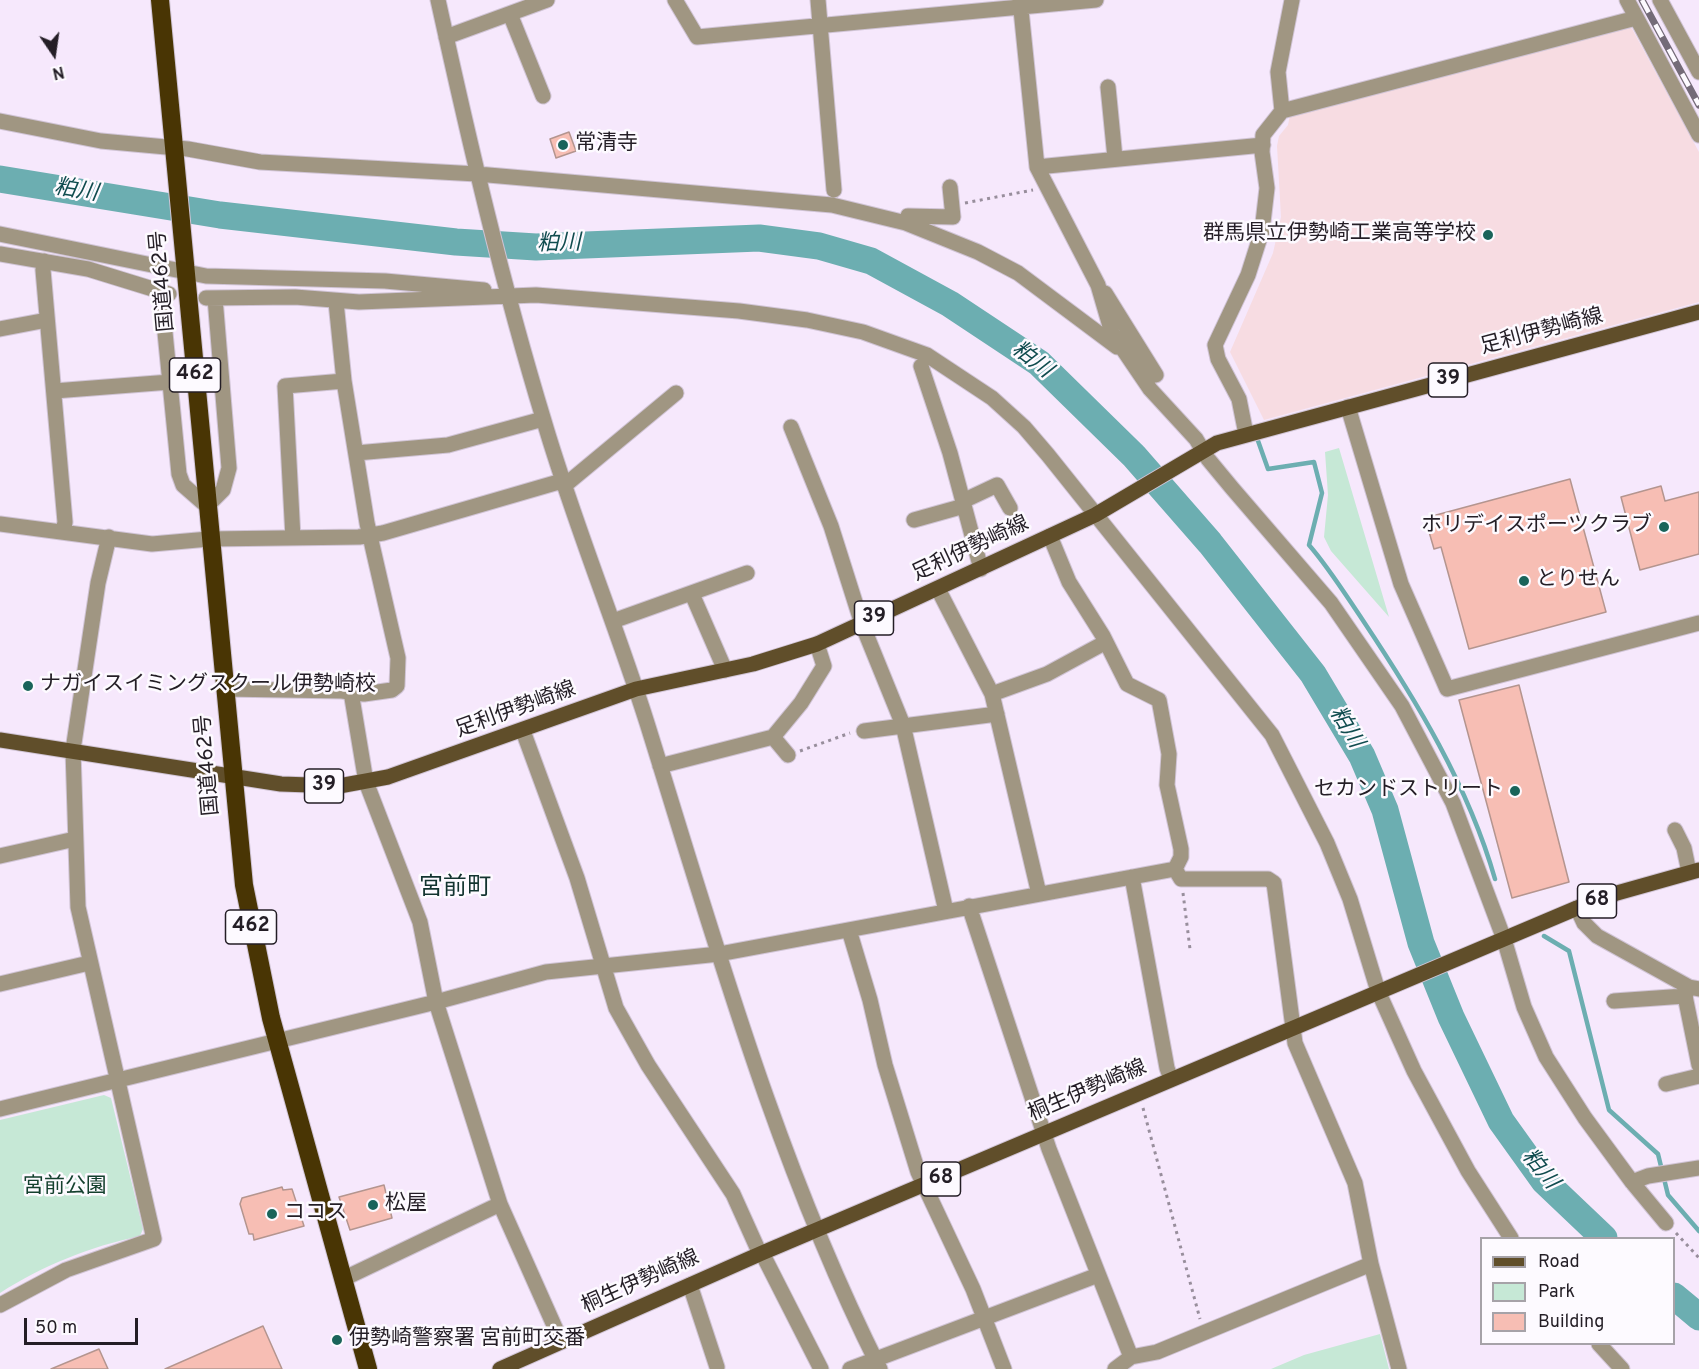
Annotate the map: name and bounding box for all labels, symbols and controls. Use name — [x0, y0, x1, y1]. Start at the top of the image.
north arrow — [24, 24, 84, 84]
text: N — [50, 61, 66, 83]
place label: 常清寺 — [575, 132, 638, 158]
marker: 常清寺 — [556, 138, 570, 152]
water label: 粕川 — [52, 176, 100, 208]
place label: 群馬県立伊勢崎工業高等学校 — [1203, 222, 1476, 248]
marker: 群馬県立伊勢崎工業高等学校 — [1481, 228, 1495, 242]
street label: 国道462号 — [147, 229, 181, 333]
water label: 粕川 — [537, 231, 581, 259]
street label: 足利伊勢崎線 — [1478, 305, 1606, 361]
water label: 粕川 — [1006, 337, 1056, 385]
road number: 462 — [170, 358, 220, 392]
road number: 39 — [1428, 363, 1468, 397]
street label: 足利伊勢崎線 — [909, 512, 1033, 588]
place label: ホリデイスポーツクラブ — [1421, 514, 1652, 540]
marker: ホリデイスポーツクラブ — [1657, 520, 1671, 534]
place label: とりせん — [1536, 568, 1620, 594]
marker: とりせん — [1517, 574, 1531, 588]
road number: 39 — [854, 601, 894, 635]
place label: ナガイスイミングスクール伊勢崎校 — [40, 673, 376, 699]
street label: 足利伊勢崎線 — [452, 678, 580, 744]
marker: ナガイスイミングスクール伊勢崎校 — [21, 679, 35, 693]
water label: 粕川 — [1322, 702, 1368, 754]
street label: 国道462号 — [192, 713, 226, 817]
road number: 39 — [304, 769, 344, 803]
place label: セカンドストリート — [1314, 778, 1503, 804]
marker: セカンドストリート — [1508, 784, 1522, 798]
district label: 宮前町 — [419, 875, 491, 903]
road number: 68 — [1578, 884, 1616, 918]
road number: 462 — [226, 910, 276, 944]
street label: 桐生伊勢崎線 — [1025, 1056, 1151, 1128]
water label: 粕川 — [1515, 1145, 1563, 1195]
road number: 68 — [922, 1162, 960, 1196]
park label: 宮前公園 — [23, 1175, 107, 1201]
place label: 松屋 — [385, 1192, 427, 1218]
marker: 松屋 — [366, 1198, 380, 1212]
place label: ココス — [284, 1201, 347, 1227]
marker: ココス — [265, 1207, 279, 1221]
legend — [1480, 1237, 1675, 1345]
street label: 桐生伊勢崎線 — [578, 1246, 704, 1320]
text: Road — [1538, 1251, 1580, 1274]
text: Park — [1538, 1281, 1575, 1304]
scale bar — [27, 1306, 141, 1344]
text: Building — [1538, 1311, 1604, 1334]
text: 50 m — [35, 1317, 77, 1340]
place label: 伊勢崎警察署 宮前町交番 — [349, 1327, 585, 1353]
marker: 伊勢崎警察署 宮前町交番 — [330, 1333, 344, 1347]

